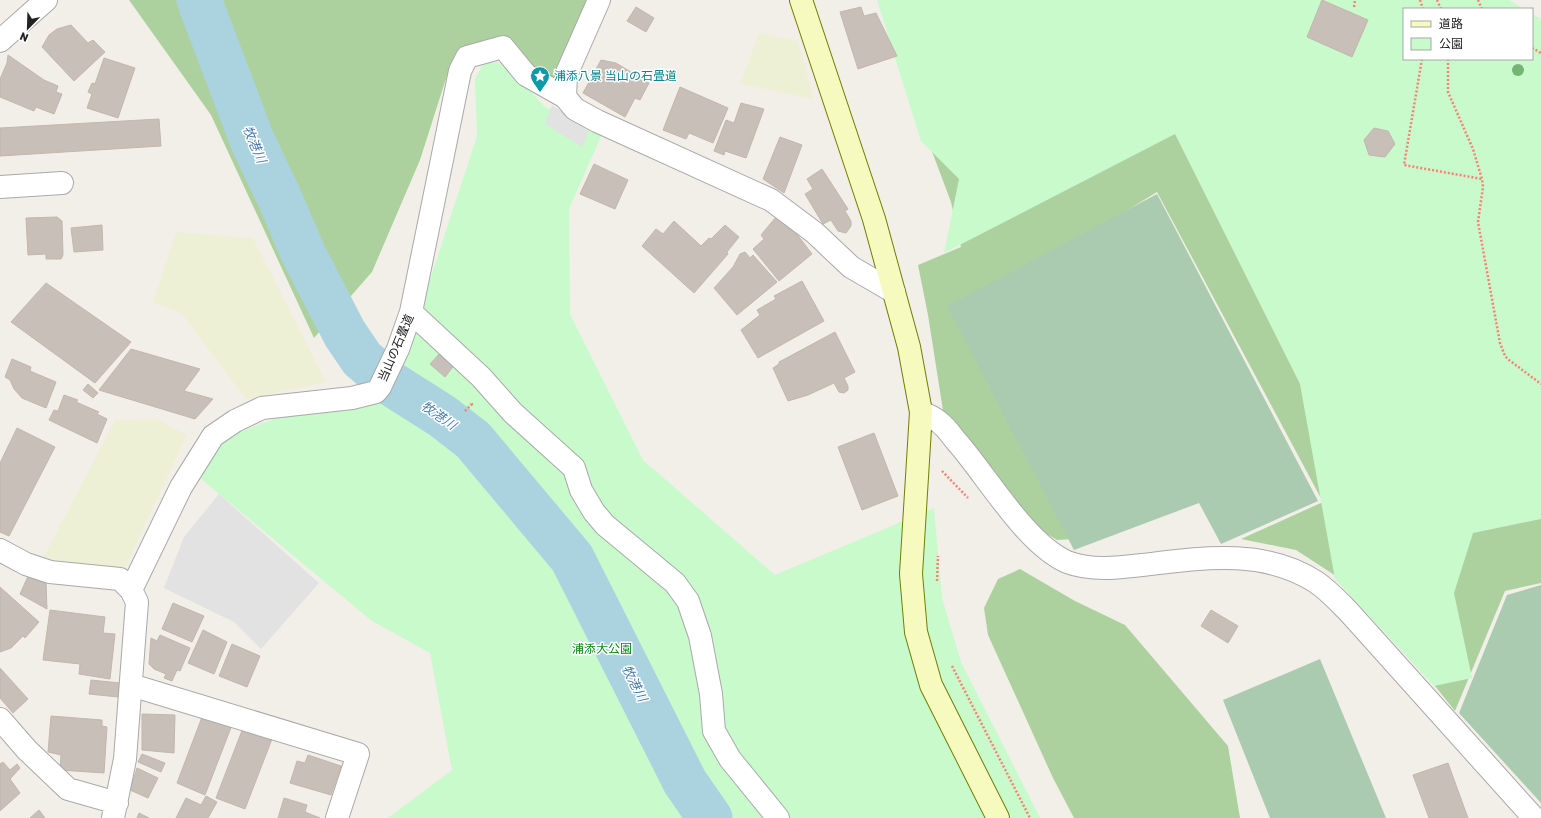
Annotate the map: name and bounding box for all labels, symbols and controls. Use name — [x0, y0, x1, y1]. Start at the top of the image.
north arrow — [8, 8, 48, 48]
legend — [1403, 8, 1533, 60]
text: 道路 — [1439, 17, 1463, 31]
text: N — [18, 29, 30, 44]
text: 公園 — [1439, 37, 1463, 51]
place icon: 浦添八景 当山の石畳道 — [529, 65, 551, 93]
place label: 浦添八景 当山の石畳道 — [554, 69, 677, 83]
water label: 牧港川 — [240, 123, 270, 167]
street label: 当山の石畳道 — [375, 312, 417, 384]
water label: 牧港川 — [418, 398, 461, 434]
park label: 浦添大公園 — [572, 642, 632, 656]
water label: 牧港川 — [619, 662, 651, 706]

